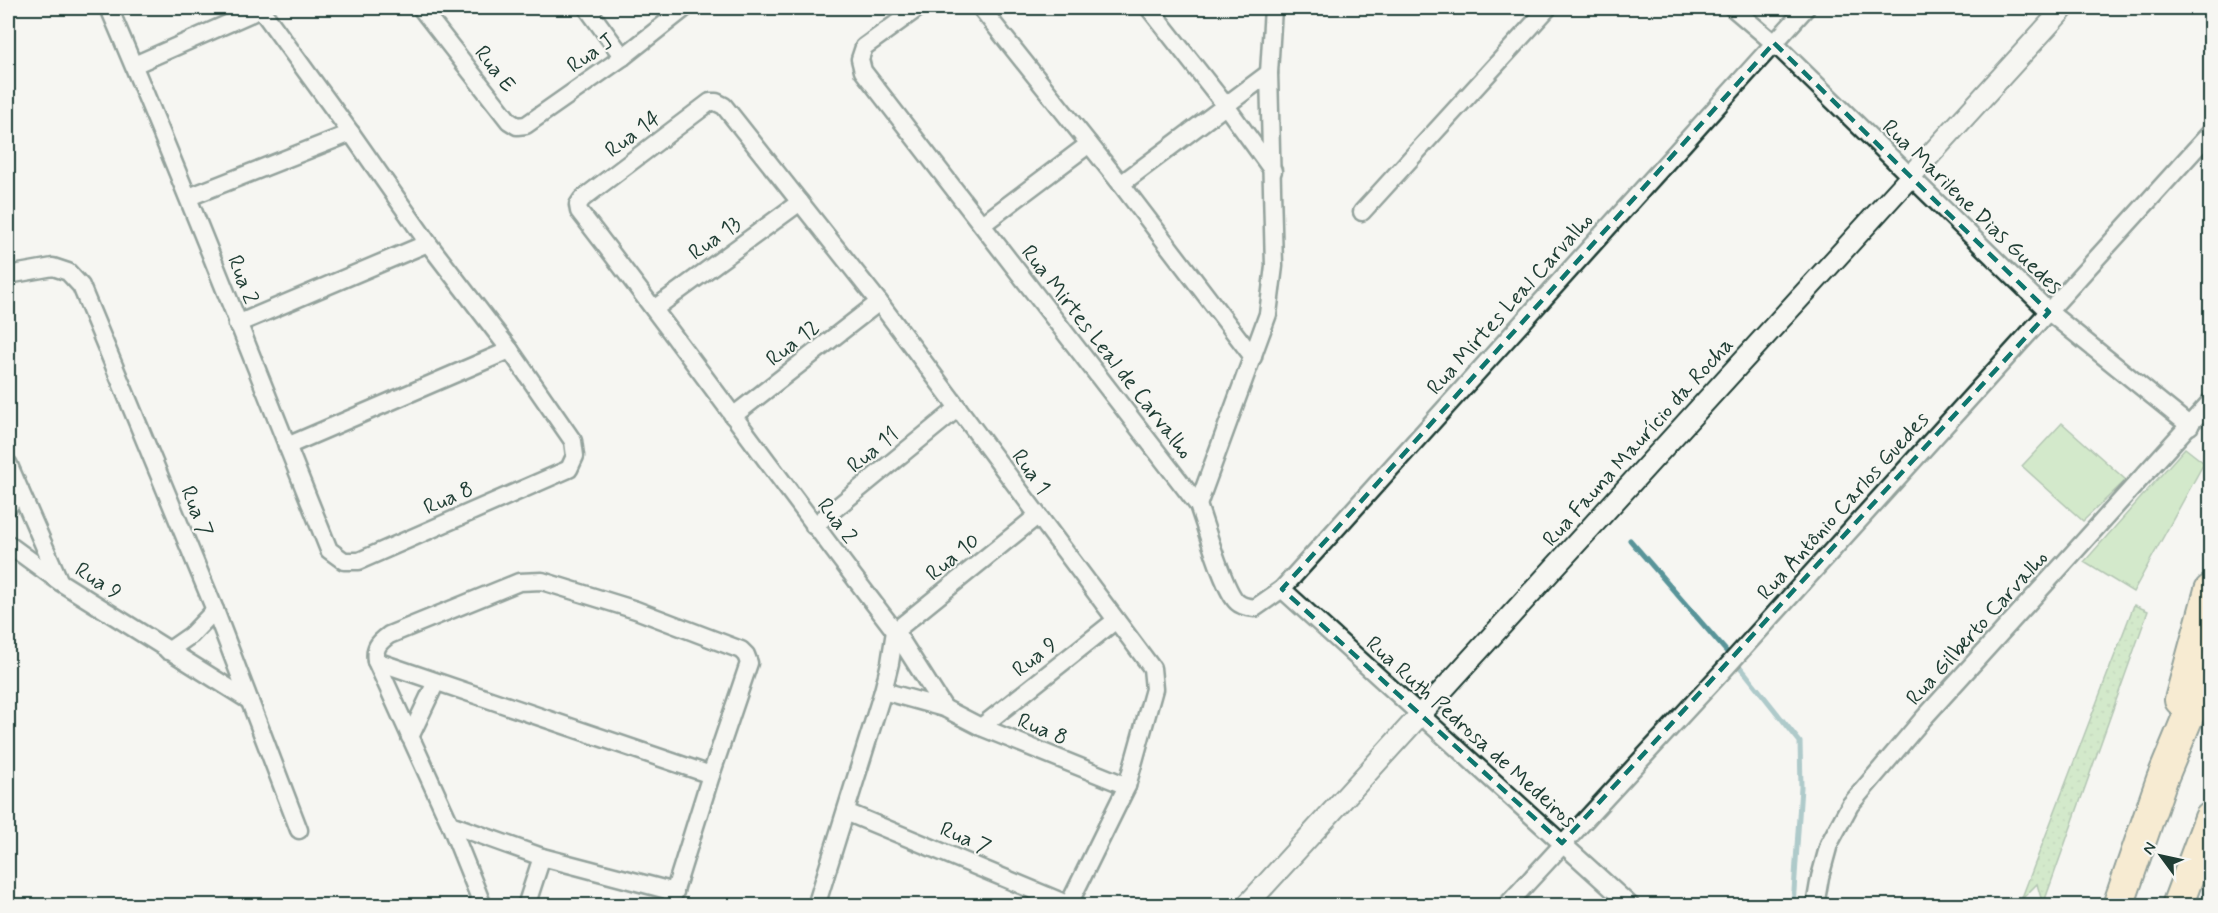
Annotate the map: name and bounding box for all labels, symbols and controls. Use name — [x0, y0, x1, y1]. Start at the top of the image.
street label: Rua J — [562, 27, 621, 80]
street label: Rua E — [467, 40, 522, 99]
street label: Rua 14 — [600, 105, 667, 165]
street label: Rua Marilene Dias Guedes — [1876, 114, 2068, 301]
street label: Rua Mirtes Leal Carvalho — [1421, 207, 1600, 401]
street label: Rua 13 — [683, 210, 747, 267]
street label: Rua Mirtes Leal de Carvalho — [1014, 240, 1199, 465]
street label: Rua 2 — [220, 251, 264, 308]
street label: Rua 12 — [761, 314, 826, 373]
street label: Rua Fauna Maurício da Rocha — [1537, 332, 1740, 553]
street label: Rua Antônio Carlos Guedes — [1751, 406, 1936, 607]
street label: Rua 11 — [842, 421, 905, 480]
street label: Rua 1 — [1005, 444, 1056, 500]
street label: Rua 8 — [419, 475, 478, 522]
street label: Rua 7 — [173, 482, 219, 541]
street label: Rua 2 — [810, 493, 863, 550]
street label: Rua 10 — [920, 527, 986, 588]
street label: Rua Gilberto Carvalho — [1900, 545, 2055, 712]
street label: Rua 9 — [69, 556, 127, 607]
street label: Rua Ruth Pedrosa de Medeiros — [1359, 630, 1582, 835]
street label: Rua 9 — [1007, 631, 1064, 684]
street label: Rua 8 — [1013, 707, 1072, 753]
street label: Rua 7 — [935, 816, 995, 862]
north arrow — [2131, 826, 2191, 886]
text: N — [2138, 838, 2161, 859]

